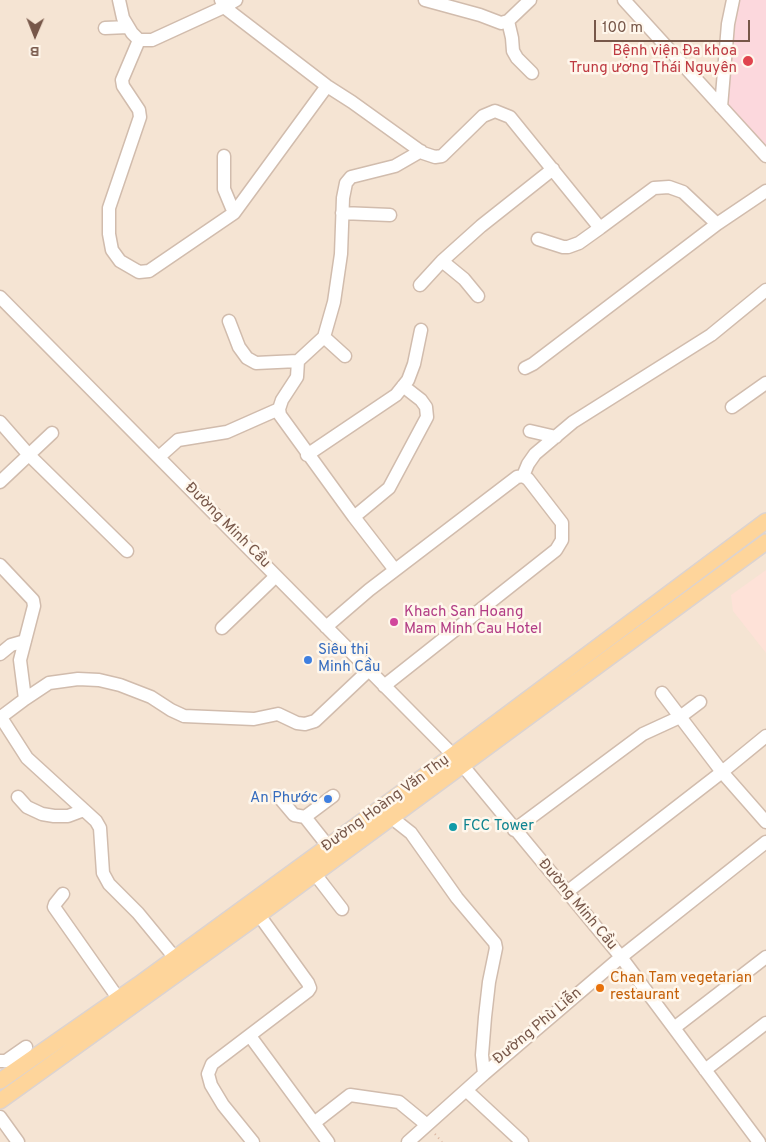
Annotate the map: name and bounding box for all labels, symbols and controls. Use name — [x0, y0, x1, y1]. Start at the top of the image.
north arrow — [10, 10, 60, 60]
scale bar — [596, 10, 752, 42]
text: 100 m — [602, 19, 643, 38]
text: B — [30, 42, 40, 59]
place label: Bệnh viện Đa khoa Trung ương Thái Nguyên — [569, 43, 737, 78]
marker: Bệnh viện Đa khoa Trung ương Thái Nguyên — [741, 54, 755, 68]
street label: Đường Minh Cầu — [180, 479, 274, 573]
place label: Khach San Hoang Mam Minh Cau Hotel — [404, 604, 542, 639]
marker: Khach San Hoang Mam Minh Cau Hotel — [388, 616, 400, 628]
place label: Siêu thị Minh Cầu — [318, 642, 380, 677]
marker: Siêu thị Minh Cầu — [302, 654, 314, 666]
street label: Đường Hoàng Văn Thụ — [319, 752, 453, 856]
place label: An Phước — [250, 790, 318, 808]
marker: An Phước — [322, 793, 334, 805]
place label: FCC Tower — [463, 818, 534, 836]
marker: FCC Tower — [447, 821, 459, 833]
street label: Đường Minh Cầu — [534, 856, 620, 954]
place label: Chan Tam vegetarian restaurant — [610, 970, 752, 1005]
marker: Chan Tam vegetarian restaurant — [594, 982, 606, 994]
street label: Đường Phù Liễn — [490, 985, 586, 1069]

